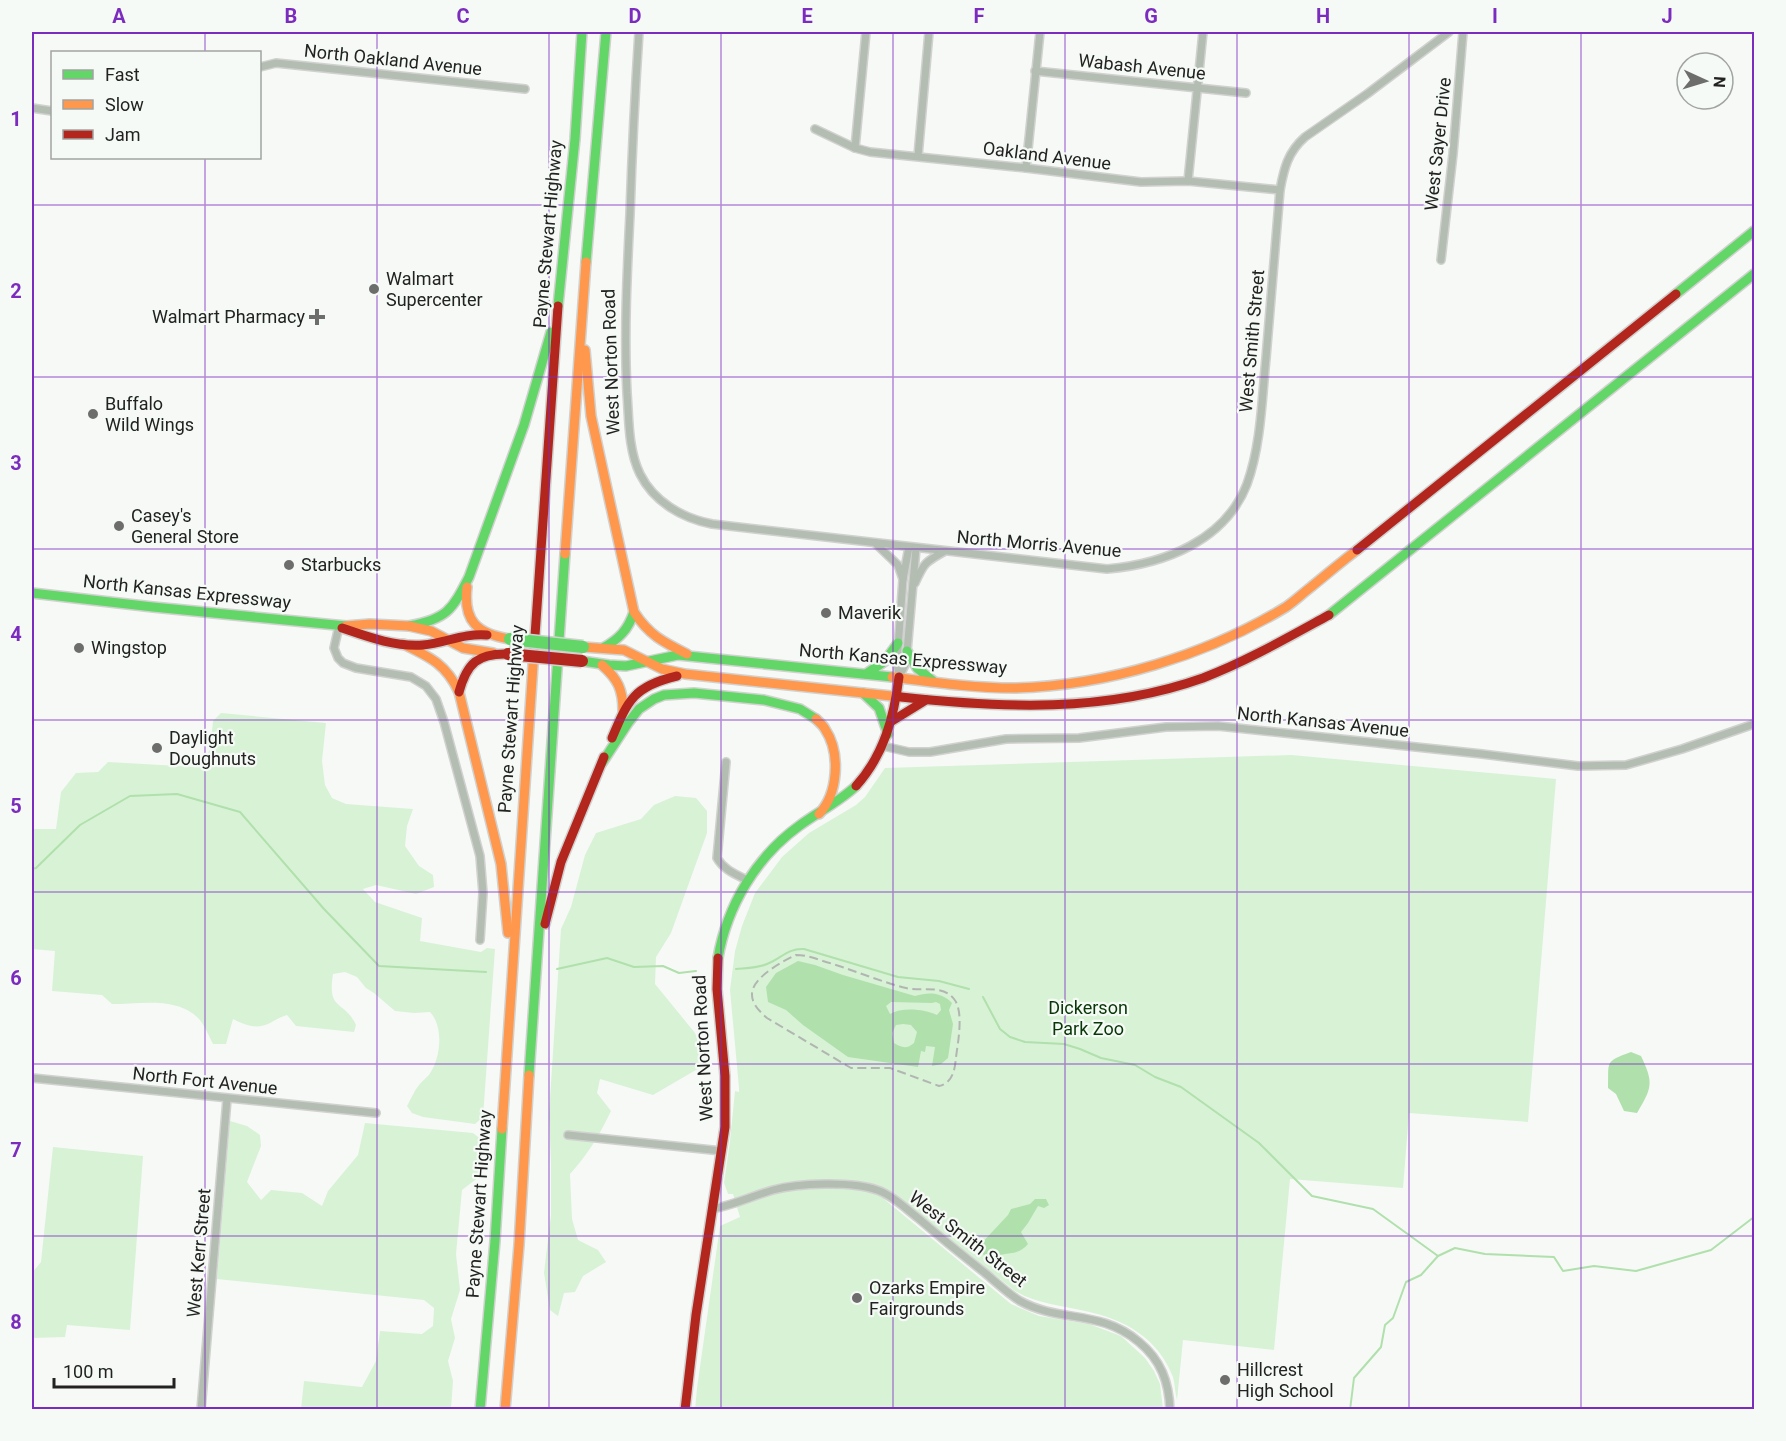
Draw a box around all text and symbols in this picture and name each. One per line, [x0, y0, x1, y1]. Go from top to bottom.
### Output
text: A [112, 4, 126, 28]
text: B [285, 4, 297, 28]
text: C [456, 4, 470, 28]
text: D [629, 4, 642, 28]
text: E [801, 4, 813, 28]
text: F [974, 4, 985, 28]
text: G [1144, 4, 1158, 28]
text: H [1316, 4, 1330, 28]
text: I [1492, 4, 1498, 28]
text: J [1661, 4, 1673, 28]
street label: North Oakland Avenue [303, 40, 483, 79]
street label: Wabash Avenue [1077, 49, 1207, 84]
legend [51, 51, 261, 159]
north arrow [1675, 51, 1735, 111]
text: Fast [105, 64, 140, 85]
street label: West Sayer Drive [1420, 76, 1455, 212]
text: N [1710, 76, 1729, 88]
text: Slow [105, 94, 144, 115]
text: 1 [10, 107, 22, 131]
text: Jam [105, 124, 141, 145]
street label: Oakland Avenue [982, 137, 1112, 174]
street label: Payne Stewart Highway [529, 139, 566, 329]
place label: Walmart Supercenter [386, 268, 483, 310]
street label: West Smith Street [1235, 268, 1268, 413]
text: 2 [10, 279, 22, 303]
marker: Walmart Supercenter [367, 282, 381, 296]
street label: West Norton Road [597, 289, 624, 435]
place label: Walmart Pharmacy [152, 306, 305, 327]
marker: Walmart Pharmacy [310, 310, 324, 324]
place label: Buffalo Wild Wings [105, 393, 194, 435]
marker: Buffalo Wild Wings [86, 407, 100, 421]
text: 3 [10, 451, 22, 475]
place label: Casey's General Store [131, 505, 239, 547]
marker: Casey's General Store [112, 519, 126, 533]
street label: North Morris Avenue [956, 526, 1122, 561]
place label: Starbucks [301, 554, 381, 575]
marker: Starbucks [282, 558, 296, 572]
street label: North Kansas Expressway [82, 570, 292, 613]
place label: Maverik [838, 602, 902, 623]
marker: Maverik [819, 606, 833, 620]
text: 4 [10, 622, 22, 646]
street label: Payne Stewart Highway [493, 624, 528, 814]
place label: Wingstop [91, 637, 167, 658]
street label: North Kansas Expressway [798, 639, 1008, 678]
marker: Wingstop [72, 641, 86, 655]
street label: North Kansas Avenue [1236, 702, 1410, 741]
place label: Daylight Doughnuts [169, 727, 256, 769]
marker: Daylight Doughnuts [150, 741, 164, 755]
text: 5 [10, 794, 22, 818]
text: 6 [10, 966, 22, 990]
street label: West Norton Road [688, 974, 717, 1122]
park label: Dickerson Park Zoo [1048, 997, 1128, 1039]
street label: North Fort Avenue [132, 1062, 279, 1099]
street label: Payne Stewart Highway [461, 1109, 496, 1299]
text: 7 [10, 1138, 22, 1162]
street label: West Smith Street [905, 1186, 1031, 1291]
street label: West Kerr Street [182, 1187, 215, 1318]
place label: Ozarks Empire Fairgrounds [869, 1277, 985, 1319]
marker: Ozarks Empire Fairgrounds [850, 1291, 864, 1305]
text: 8 [10, 1310, 22, 1334]
scale bar [54, 1351, 174, 1389]
place label: Hillcrest High School [1237, 1359, 1334, 1401]
text: 100 m [63, 1361, 114, 1382]
marker: Hillcrest High School [1218, 1373, 1232, 1387]

